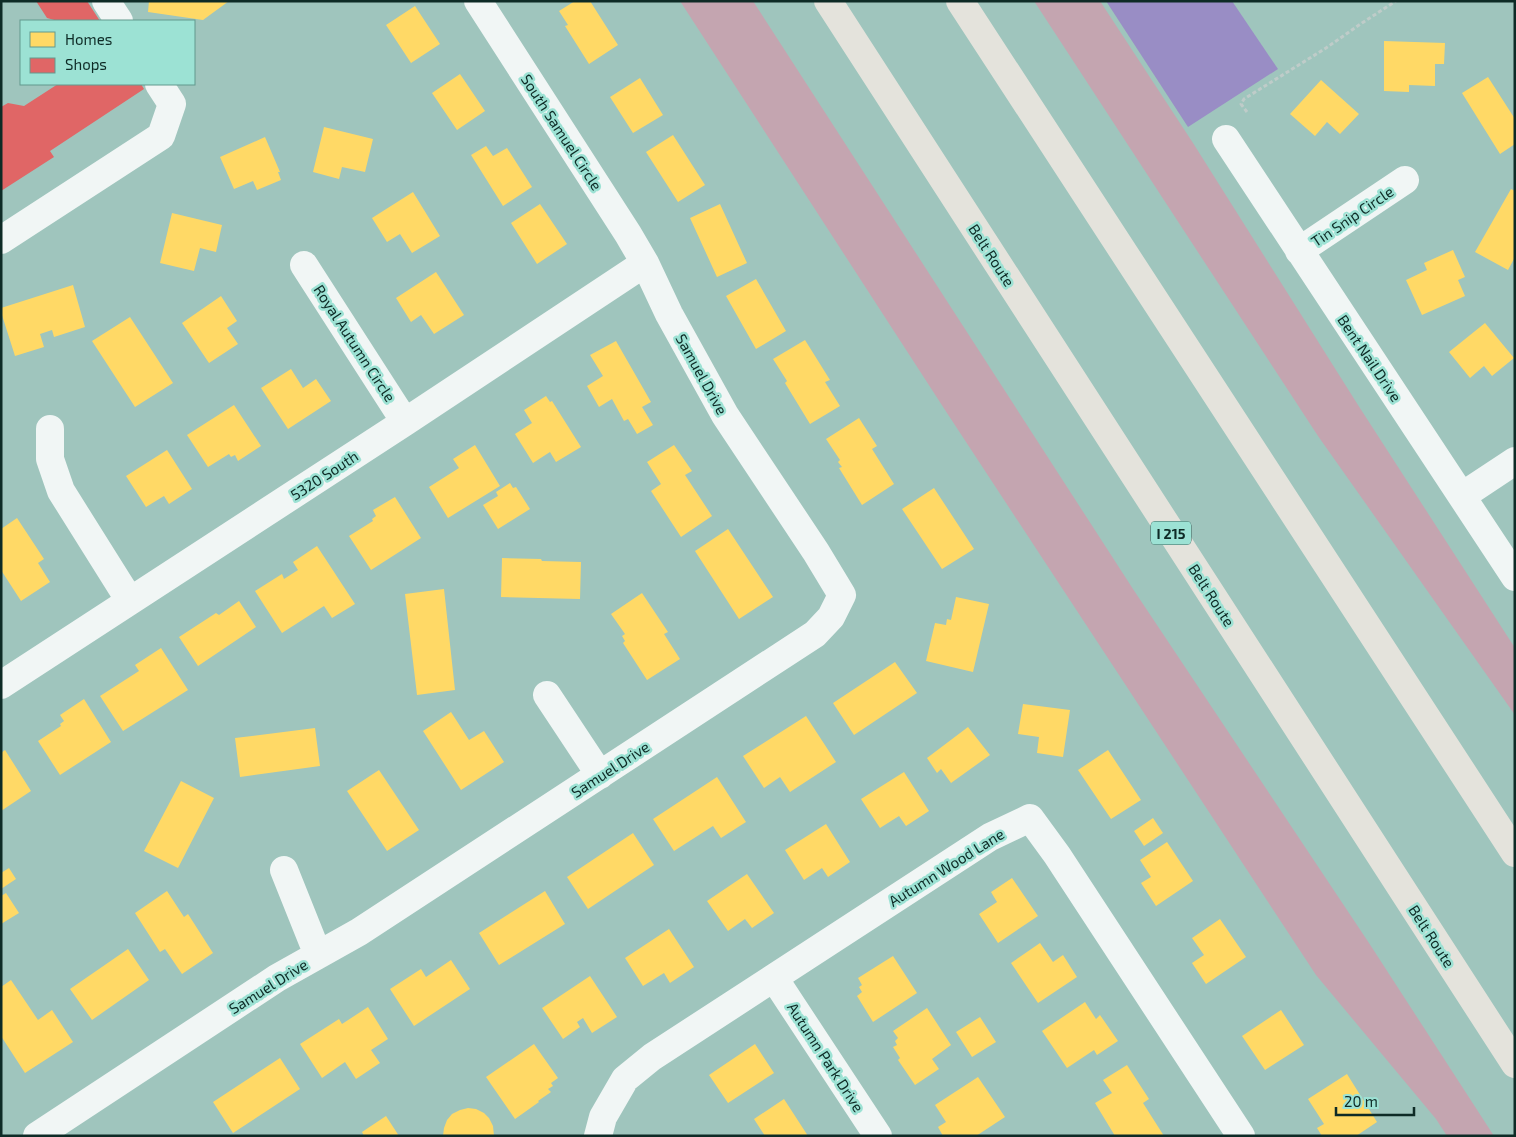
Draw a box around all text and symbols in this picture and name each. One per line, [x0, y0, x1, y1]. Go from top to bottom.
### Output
legend [20, 20, 195, 85]
text: Homes [65, 30, 112, 48]
text: Shops [65, 55, 107, 73]
street label: South Samuel Circle [518, 70, 606, 194]
street label: Tin Snip Circle [1307, 182, 1397, 250]
street label: Belt Route [965, 220, 1019, 290]
street label: Royal Autumn Circle [310, 281, 400, 405]
street label: Bent Nail Drive [1334, 311, 1406, 405]
street label: Samuel Drive [672, 331, 732, 417]
street label: 5320 South [287, 446, 361, 504]
road number: I 215 [1151, 522, 1191, 544]
street label: Belt Route [1185, 560, 1239, 630]
street label: Samuel Drive [568, 737, 652, 801]
street label: Autumn Wood Lane [885, 824, 1007, 910]
street label: Belt Route [1405, 901, 1459, 971]
street label: Samuel Drive [225, 955, 311, 1017]
street label: Autumn Park Drive [784, 999, 868, 1115]
scale bar [1336, 1084, 1414, 1116]
text: 20 m [1344, 1092, 1378, 1110]

